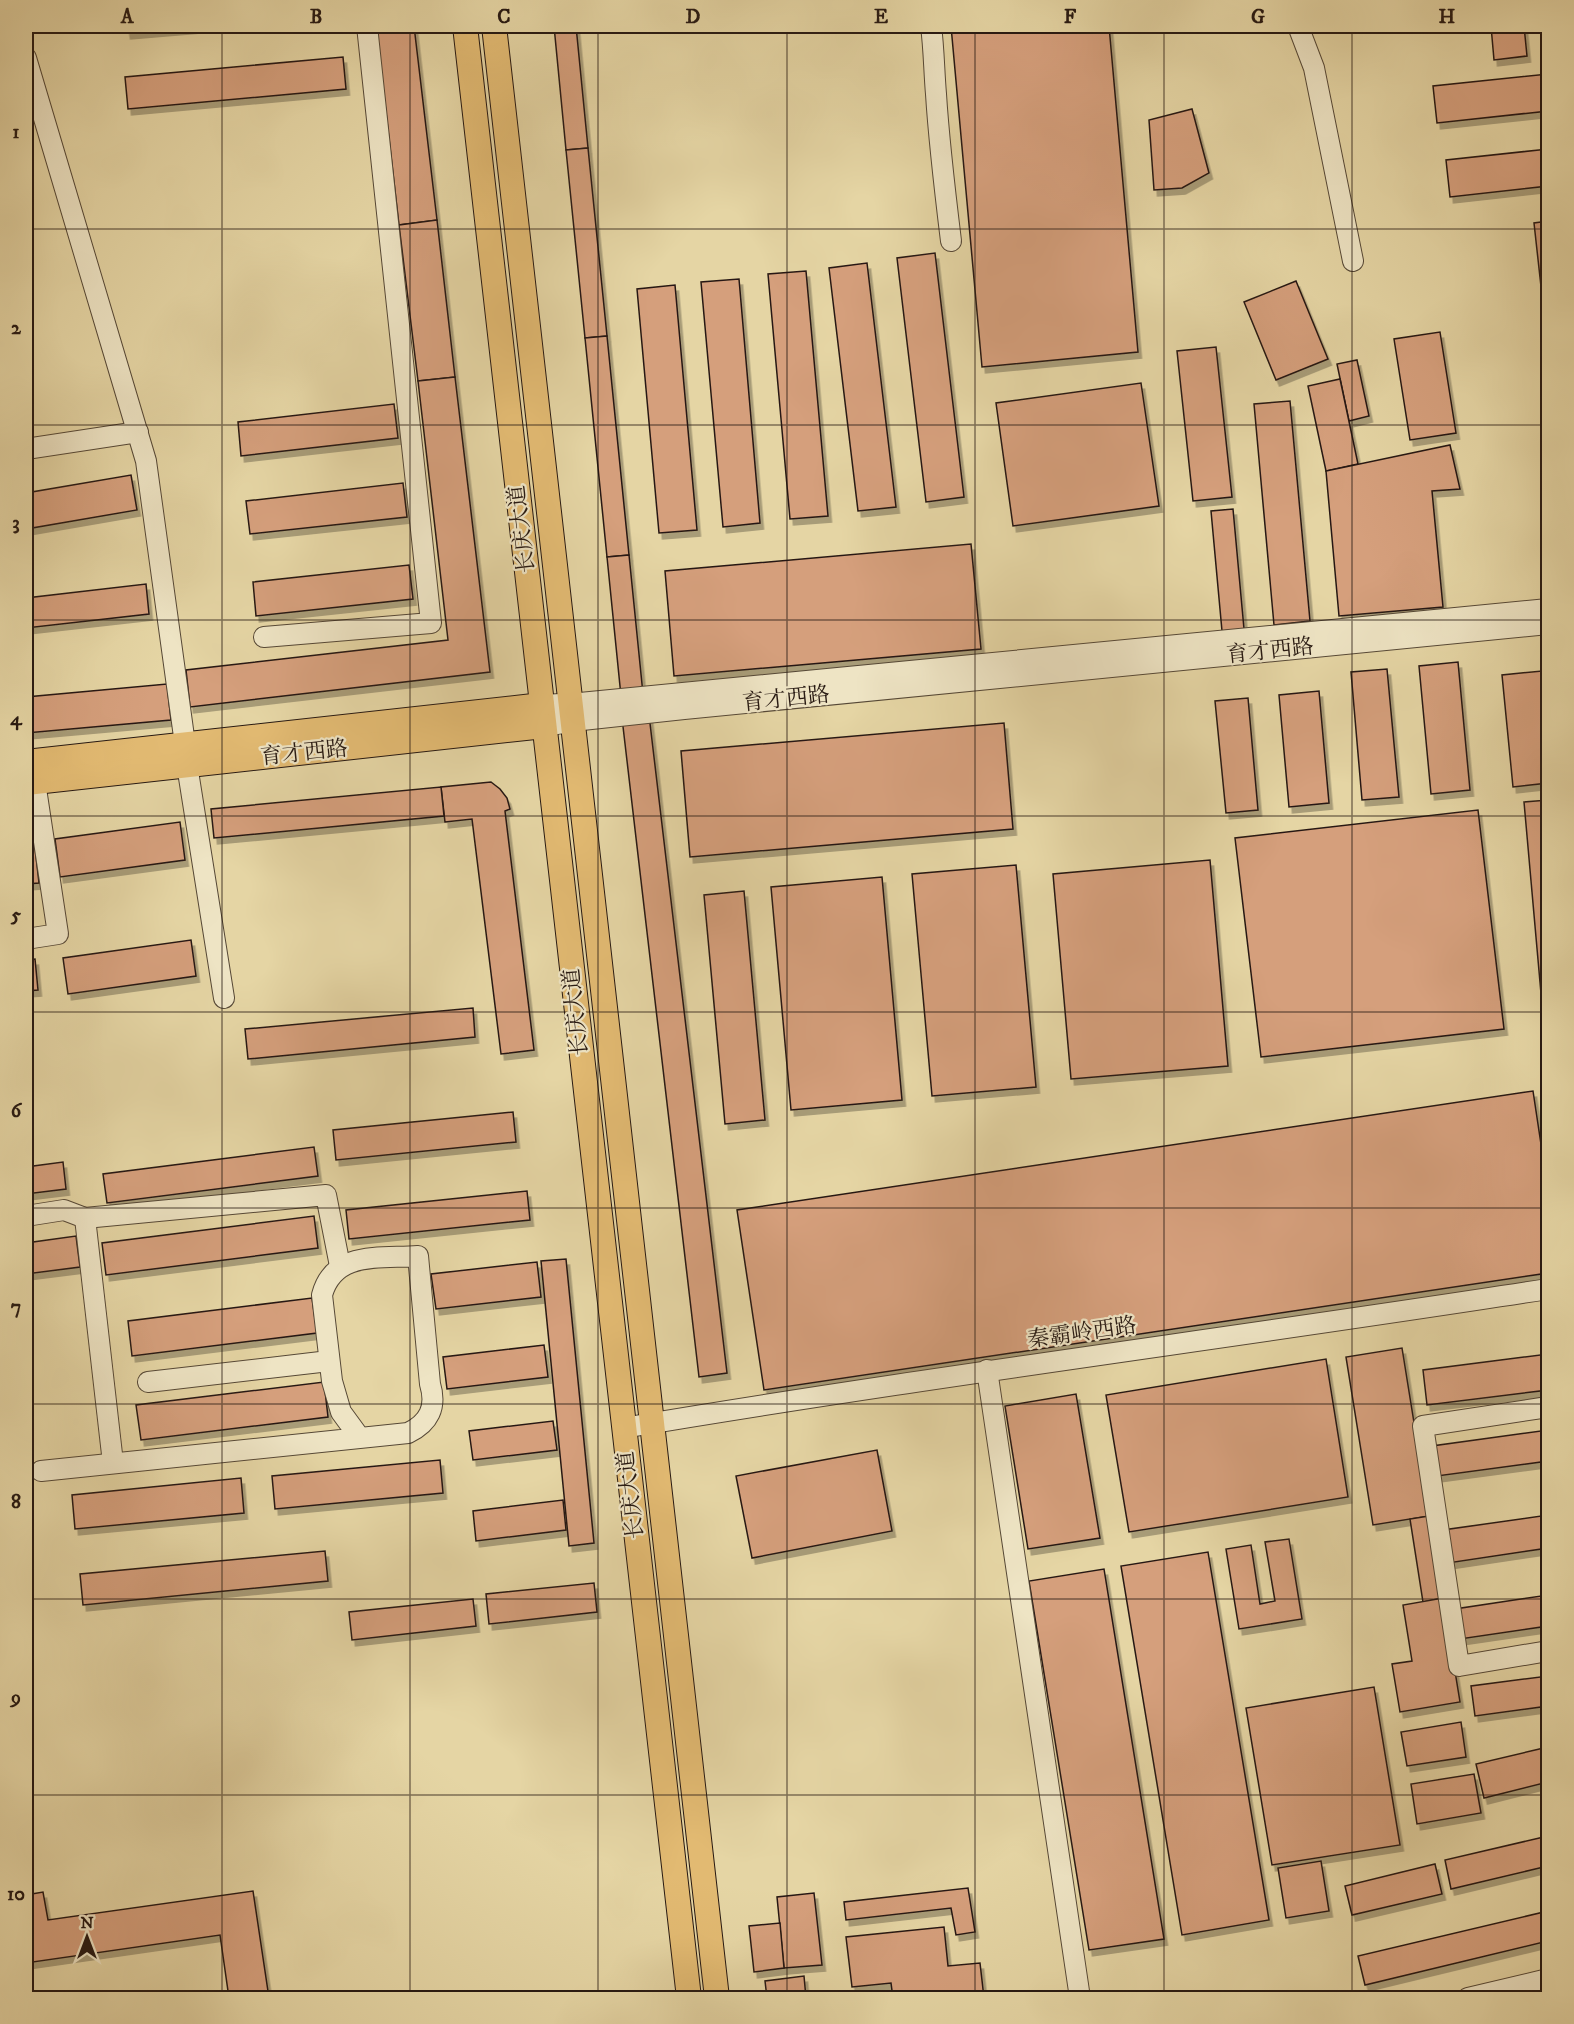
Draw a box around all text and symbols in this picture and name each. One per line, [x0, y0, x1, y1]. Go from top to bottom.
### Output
text: A [120, 5, 135, 30]
text: B [310, 5, 322, 30]
text: C [497, 5, 511, 30]
text: D [686, 5, 701, 30]
text: E [874, 5, 888, 30]
text: F [1064, 5, 1077, 30]
text: G [1251, 5, 1265, 30]
text: H [1439, 5, 1456, 30]
text: 1 [12, 120, 20, 145]
text: 2 [11, 316, 22, 341]
street label: 长庆大道 [503, 484, 541, 574]
text: 3 [12, 511, 20, 536]
street label: 育才西路 [1225, 633, 1315, 669]
street label: 育才西路 [741, 681, 831, 717]
text: 4 [10, 707, 23, 732]
street label: 育才西路 [259, 735, 349, 771]
text: 5 [10, 903, 21, 928]
street label: 长庆大道 [558, 967, 594, 1057]
text: 6 [11, 1099, 23, 1124]
text: 7 [11, 1295, 21, 1320]
street label: 秦霸岭西路 [1026, 1312, 1138, 1354]
street label: 长庆大道 [612, 1450, 650, 1540]
text: 8 [11, 1490, 21, 1515]
text: 9 [9, 1686, 21, 1711]
text: 10 [7, 1882, 25, 1907]
north arrow [57, 1907, 117, 1967]
text: N [80, 1913, 94, 1933]

